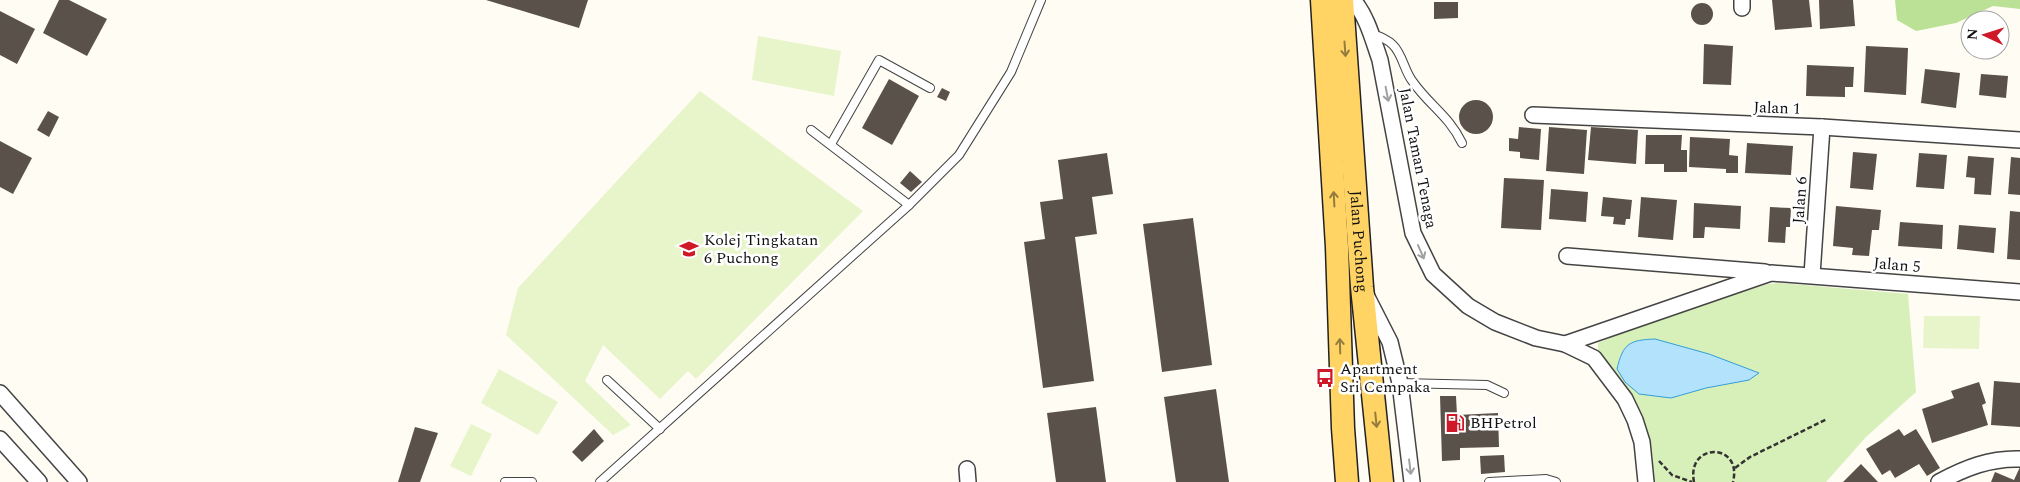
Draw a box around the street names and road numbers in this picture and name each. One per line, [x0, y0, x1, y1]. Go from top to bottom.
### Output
street label: Jalan Taman Tenaga [1393, 85, 1443, 231]
street label: Jalan 1 [1753, 95, 1801, 121]
street label: Jalan 6 [1786, 176, 1814, 224]
street label: Jalan Puchong [1343, 190, 1374, 294]
street label: Jalan 5 [1872, 251, 1922, 279]

